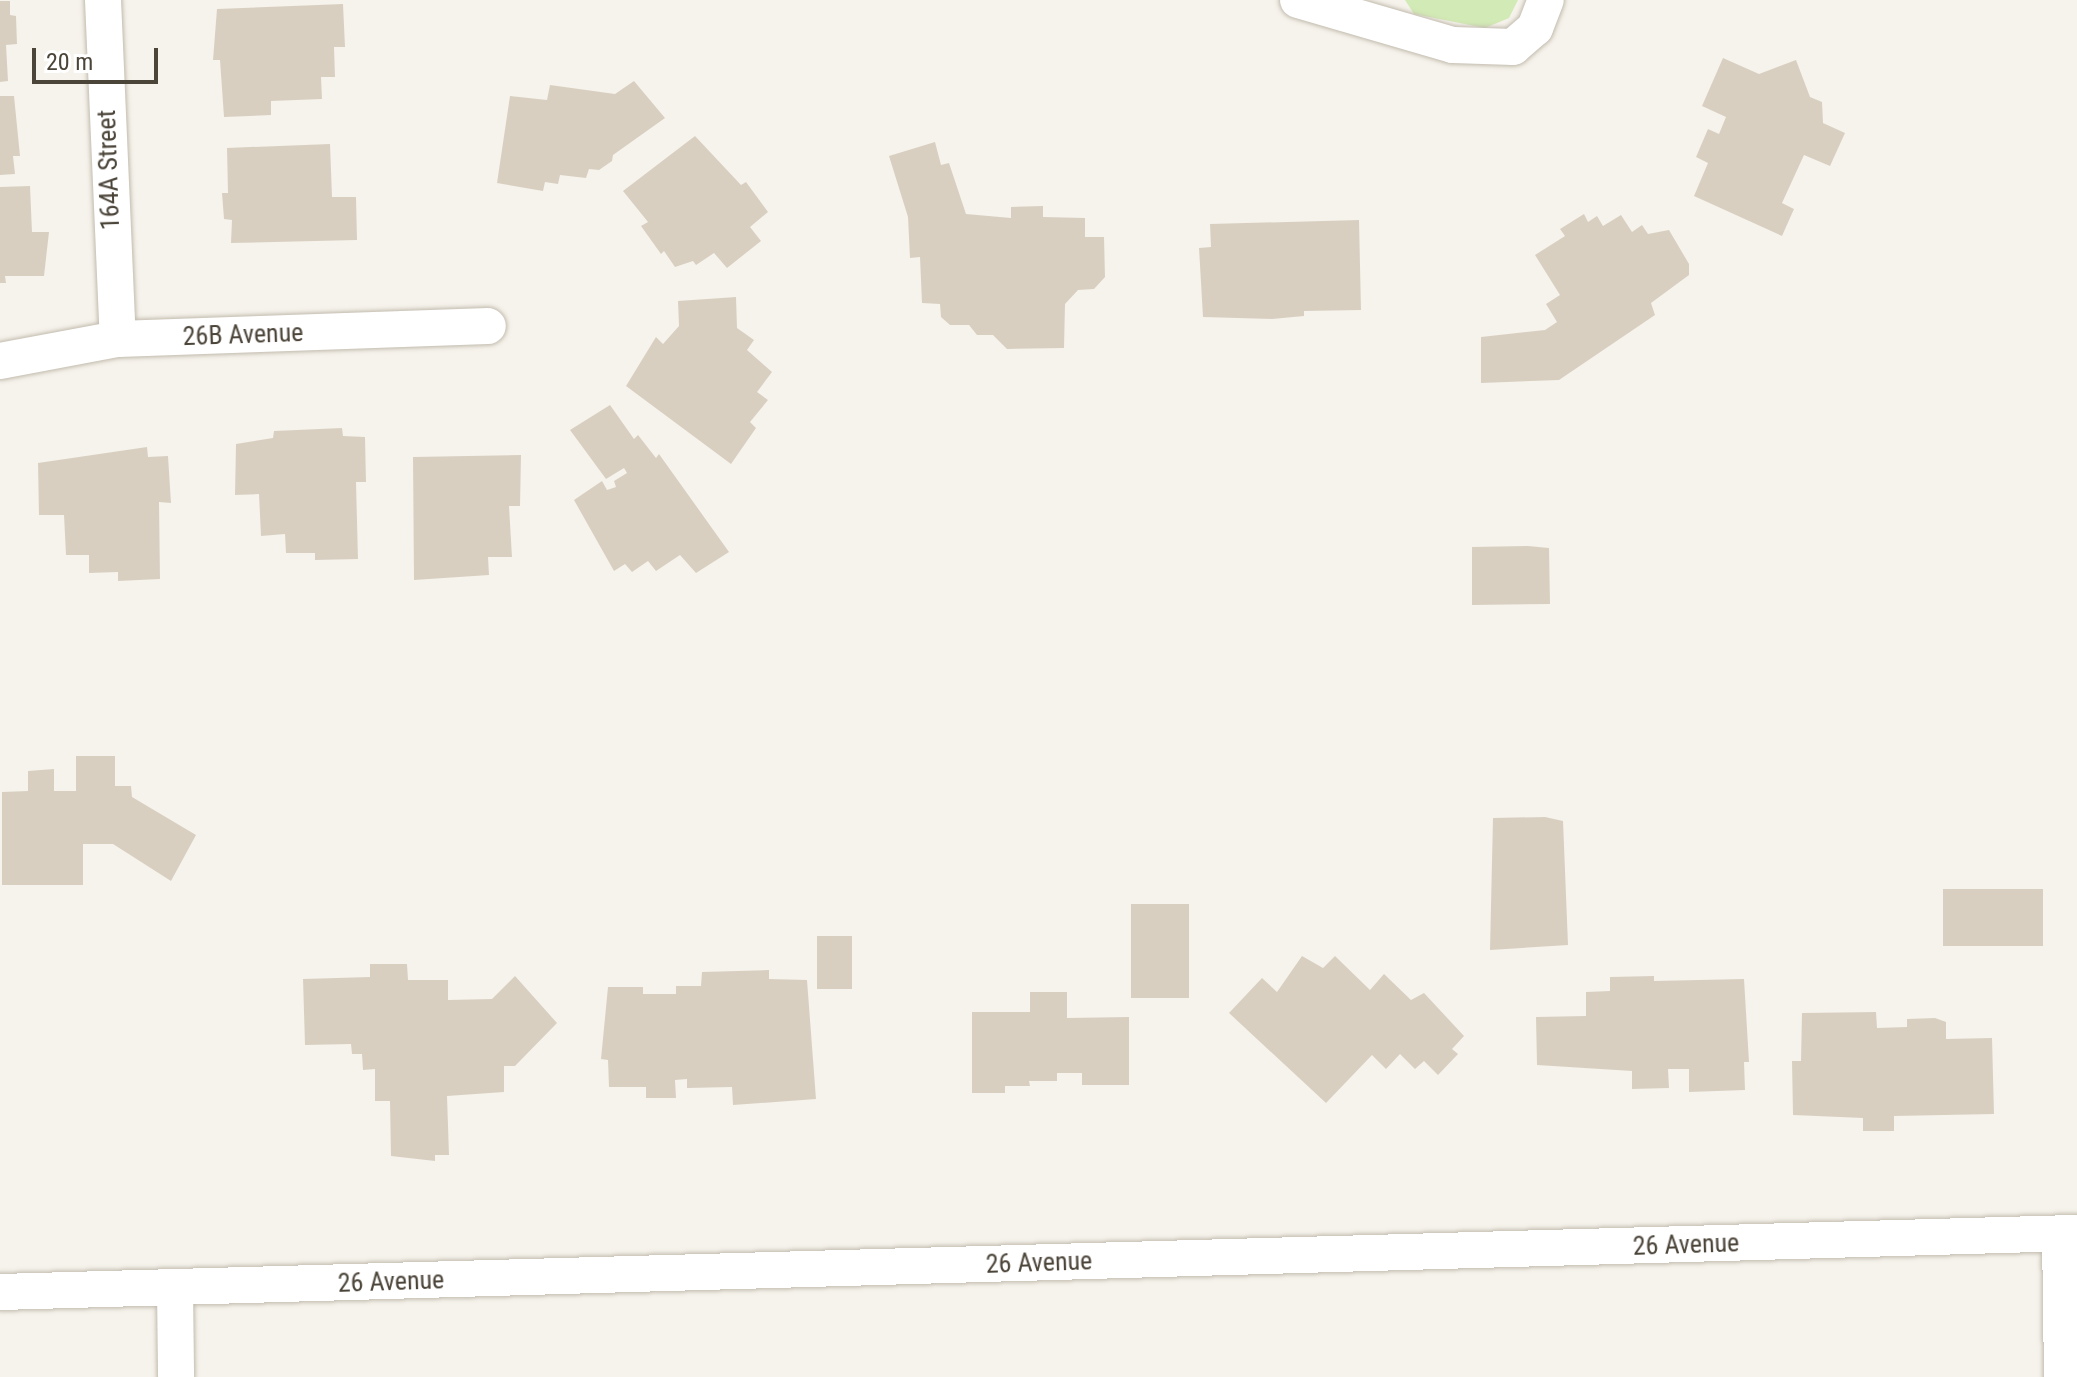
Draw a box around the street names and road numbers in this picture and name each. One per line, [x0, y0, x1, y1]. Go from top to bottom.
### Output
street label: 164A Street [91, 109, 127, 231]
street label: 26B Avenue [182, 317, 304, 353]
street label: 26 Avenue [1632, 1228, 1740, 1262]
street label: 26 Avenue [985, 1246, 1093, 1280]
street label: 26 Avenue [337, 1265, 445, 1299]

